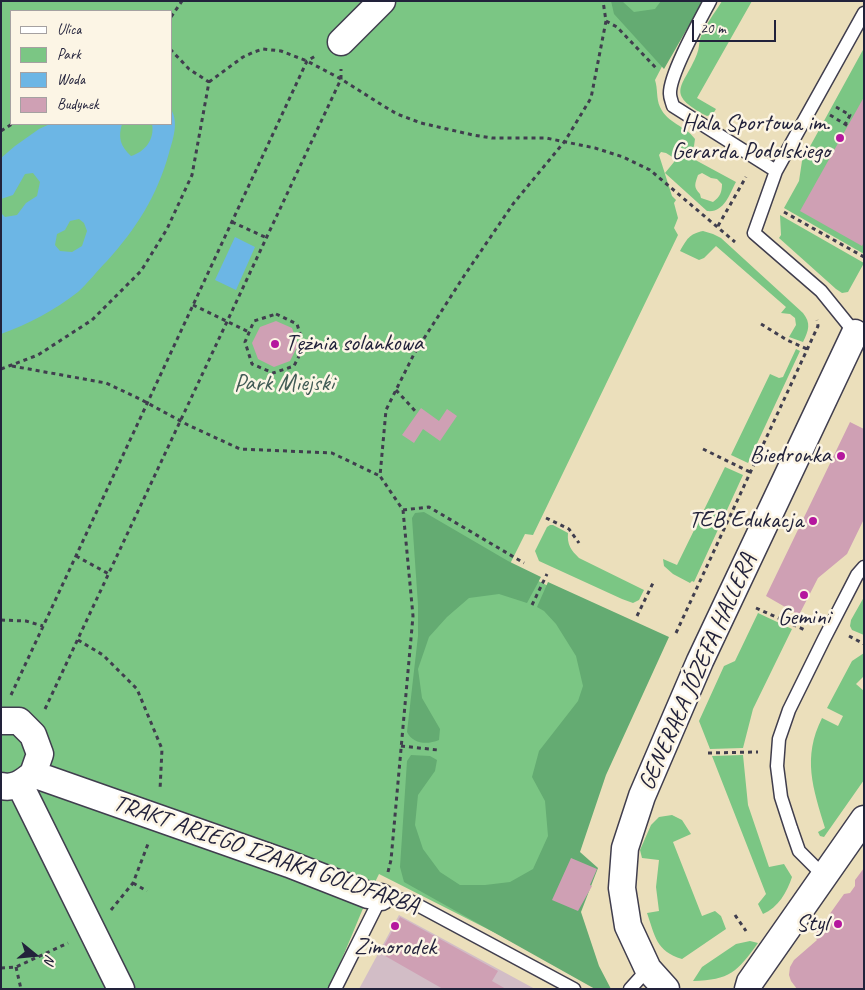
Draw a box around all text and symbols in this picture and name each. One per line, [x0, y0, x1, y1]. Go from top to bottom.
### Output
legend [10, 10, 172, 125]
scale bar [695, 10, 779, 42]
text: 20 m [700, 19, 726, 38]
text: Ulica [57, 20, 81, 39]
text: Park [57, 45, 81, 64]
text: Woda [57, 70, 85, 89]
text: Budynek [57, 95, 98, 114]
place label: Hala Sportowa im. Gerarda Podolskiego [671, 110, 830, 166]
marker: Hala Sportowa im. Gerarda Podolskiego [834, 132, 846, 144]
place label: Tężnia solankowa [285, 330, 423, 358]
marker: Tężnia solankowa [269, 338, 281, 350]
park label: Park Miejski [234, 370, 334, 398]
place label: Biedronka [749, 442, 831, 470]
marker: Biedronka [835, 450, 847, 462]
place label: TEB Edukacja [689, 507, 803, 535]
marker: TEB Edukacja [807, 515, 819, 527]
street label: GENERAŁA JÓZEFA HALLERA [633, 549, 763, 795]
marker: Gemini [798, 589, 810, 601]
place label: Gemini [778, 604, 830, 632]
street label: TRAKT ARIEGO IZAAKA GOLDFARBA [109, 789, 423, 921]
place label: Styl [796, 910, 828, 938]
marker: Styl [832, 918, 844, 930]
marker: Zimorodek [389, 920, 401, 932]
north arrow [10, 930, 60, 980]
place label: Zimorodek [354, 934, 436, 962]
text: N [40, 953, 59, 966]

